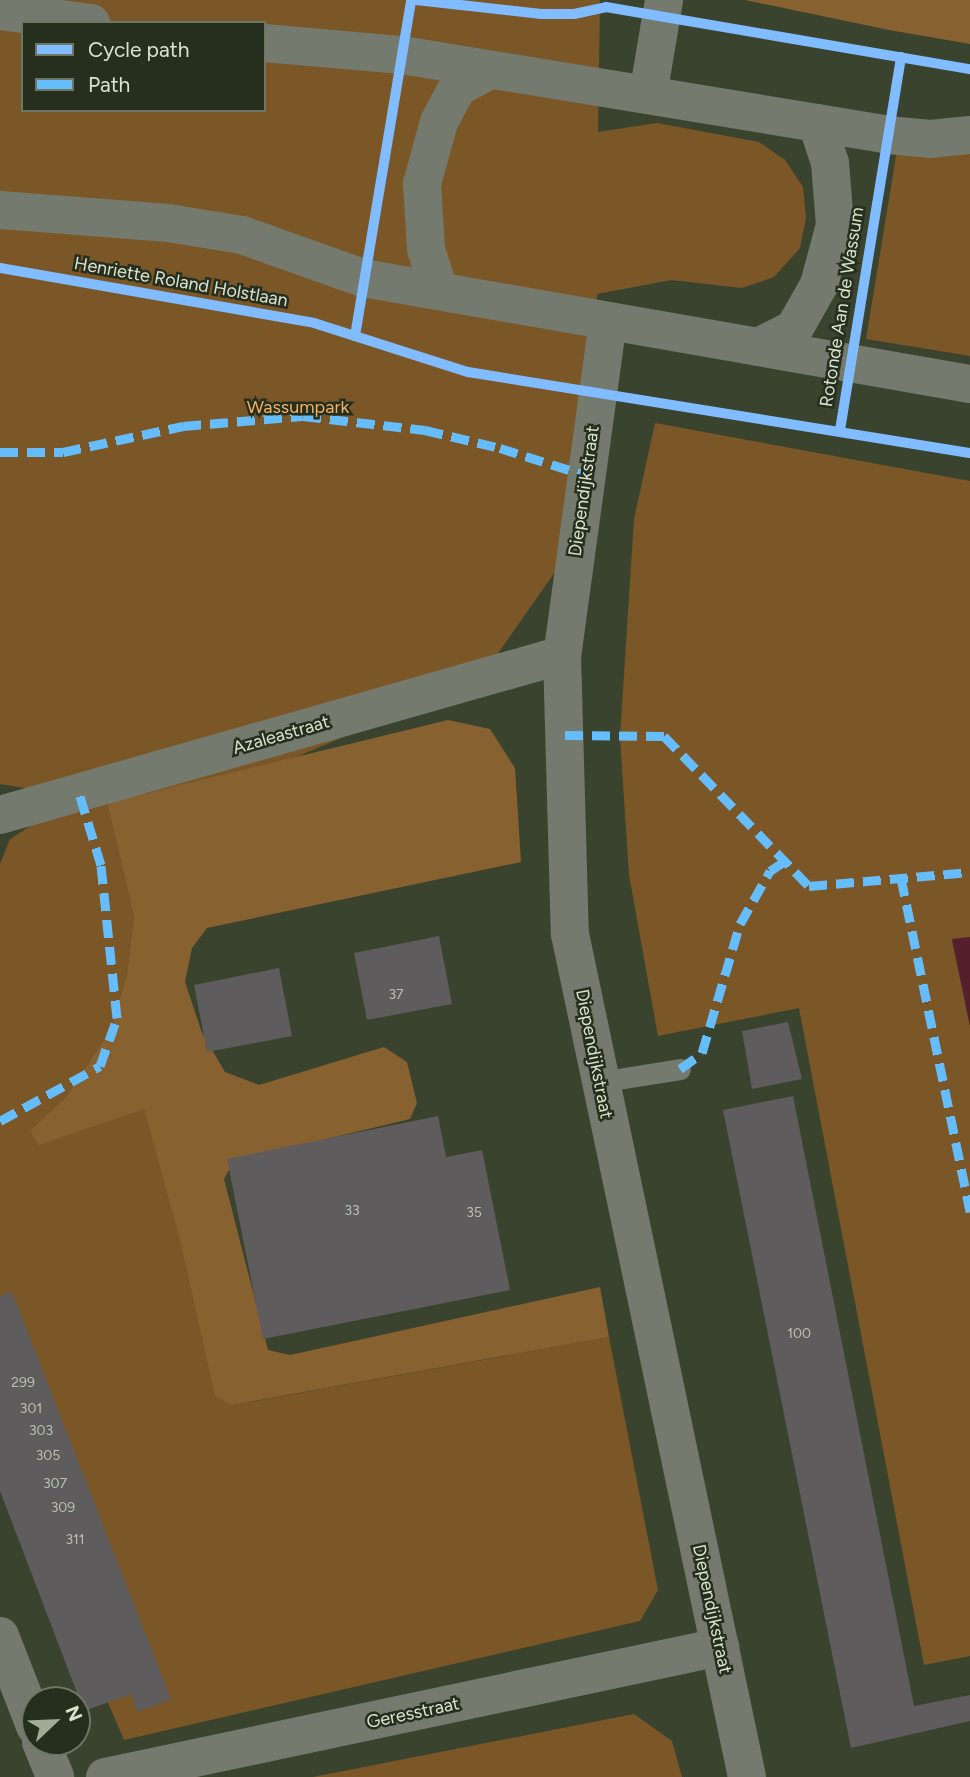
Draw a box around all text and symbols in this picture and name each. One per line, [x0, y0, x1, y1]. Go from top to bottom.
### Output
legend [21, 21, 266, 112]
text: Cycle path [88, 37, 189, 62]
text: Path [88, 72, 130, 97]
street label: Rotonde Aan de Wassum [816, 205, 868, 409]
street label: Henriette Roland Holstlaan [72, 253, 290, 311]
park label: Wassumpark [247, 396, 349, 418]
street label: Diependijkstraat [564, 424, 604, 558]
street label: Azaleastraat [230, 711, 332, 759]
house number: 37 [388, 987, 404, 1003]
street label: Diependijkstraat [571, 987, 617, 1121]
house number: 33 [344, 1203, 360, 1219]
house number: 35 [466, 1205, 482, 1221]
house number: 100 [787, 1326, 811, 1342]
house number: 299 [11, 1375, 35, 1391]
house number: 301 [20, 1401, 42, 1417]
house number: 303 [29, 1423, 53, 1439]
house number: 305 [36, 1448, 60, 1464]
house number: 307 [43, 1476, 67, 1492]
house number: 309 [51, 1500, 75, 1516]
house number: 311 [65, 1532, 85, 1548]
street label: Diependijkstraat [688, 1542, 736, 1676]
north arrow [21, 1686, 91, 1756]
street label: Geresstraat [365, 1693, 461, 1733]
text: N [60, 1702, 87, 1725]

